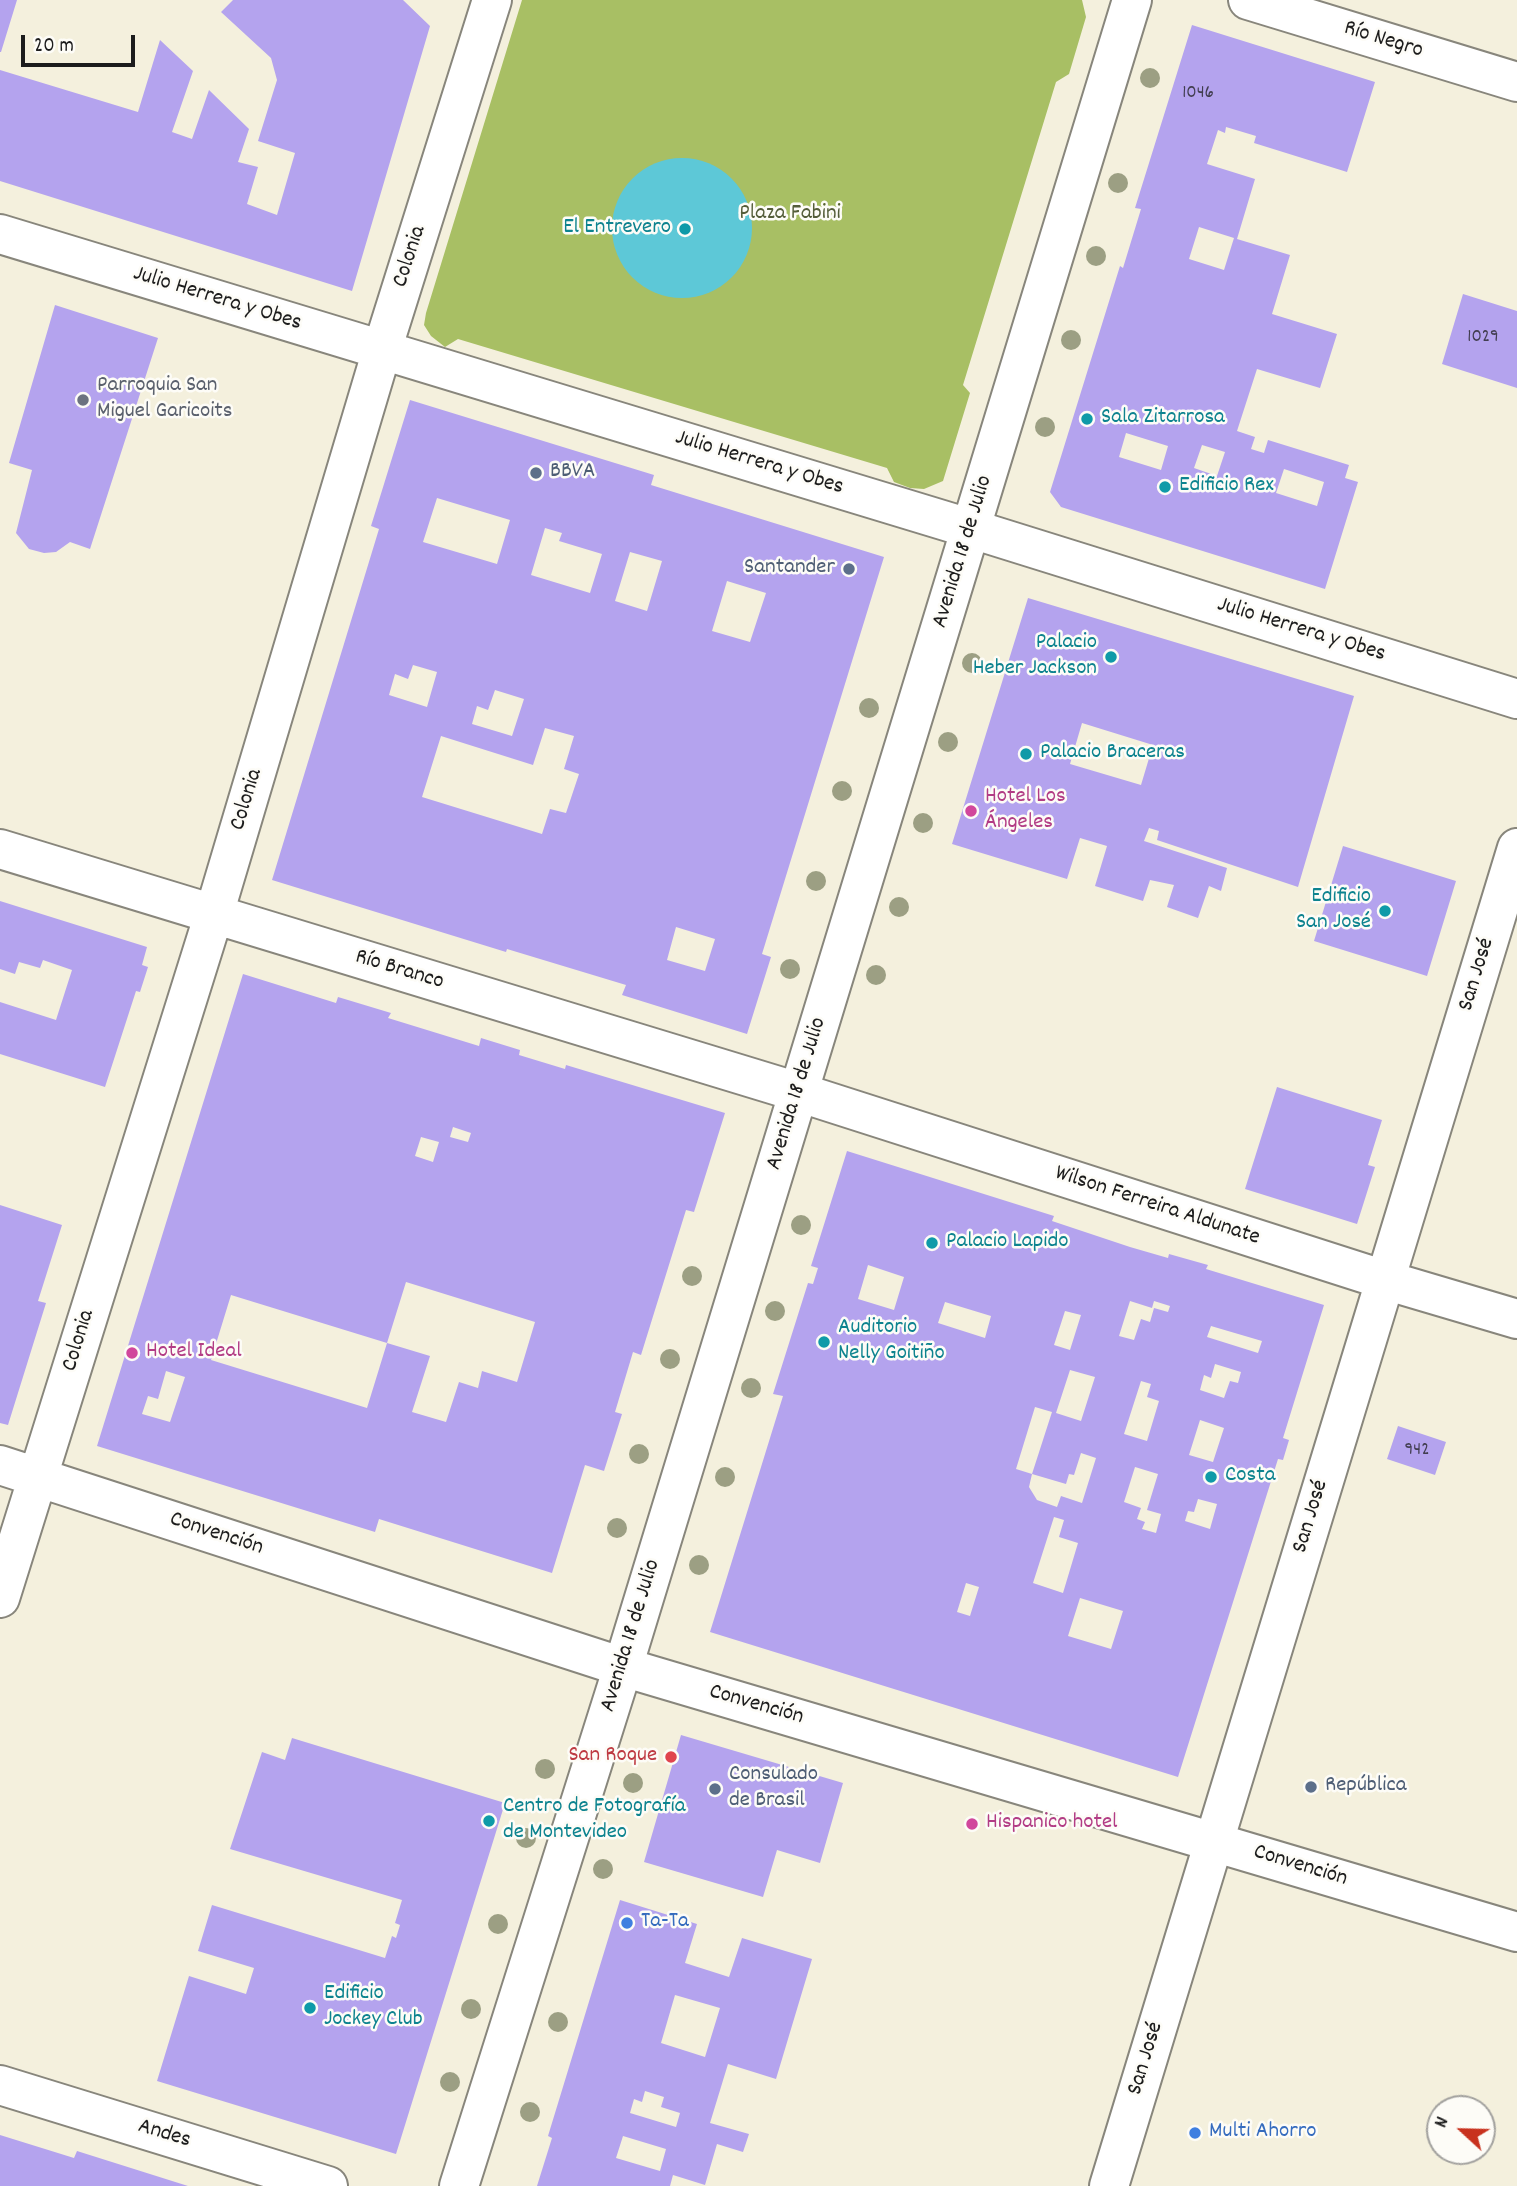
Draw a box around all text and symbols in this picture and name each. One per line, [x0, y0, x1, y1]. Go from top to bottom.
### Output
street label: Río Negro [1340, 16, 1426, 66]
scale bar [24, 21, 138, 65]
text: 20 m [34, 32, 74, 62]
house number: 1046 [1182, 83, 1214, 105]
park label: Plaza Fabini [739, 201, 841, 229]
place label: El Entrevero [563, 215, 671, 243]
marker: El Entrevero [677, 221, 693, 237]
street label: Colonia [388, 223, 434, 291]
street label: Julio Herrera y Obes [129, 261, 305, 339]
house number: 1029 [1467, 327, 1499, 349]
place label: Parroquia San Miguel Garicoits [97, 373, 233, 427]
marker: Parroquia San Miguel Garicoits [75, 392, 91, 408]
place label: Sala Zitarrosa [1101, 405, 1225, 433]
marker: Sala Zitarrosa [1079, 411, 1095, 427]
street label: Julio Herrera y Obes [671, 425, 847, 503]
place label: BBVA [550, 459, 595, 487]
marker: BBVA [528, 465, 544, 481]
street label: Avenida 18 de Julio [928, 472, 1000, 632]
place label: Edificio Rex [1179, 473, 1274, 501]
marker: Edificio Rex [1157, 479, 1173, 495]
place label: Santander [744, 555, 835, 583]
marker: Santander [841, 561, 857, 577]
street label: Julio Herrera y Obes [1213, 592, 1389, 670]
place label: Palacio Heber Jackson [973, 630, 1097, 684]
marker: Palacio Heber Jackson [1103, 649, 1119, 665]
place label: Palacio Braceras [1040, 740, 1185, 768]
marker: Palacio Braceras [1018, 746, 1034, 762]
street label: Colonia [226, 766, 270, 834]
place label: Hotel Los Ángeles [985, 784, 1066, 838]
marker: Hotel Los Ángeles [963, 803, 979, 819]
place label: Edificio San José [1296, 884, 1371, 938]
marker: Edificio San José [1377, 903, 1393, 919]
street label: San José [1454, 935, 1502, 1015]
street label: Río Branco [351, 944, 447, 998]
street label: Avenida 18 de Julio [762, 1014, 834, 1174]
street label: Wilson Ferreira Aldunate [1051, 1161, 1263, 1253]
place label: Palacio Lapido [946, 1229, 1068, 1257]
marker: Palacio Lapido [924, 1235, 940, 1251]
street label: Colonia [58, 1307, 102, 1375]
place label: Auditorio Nelly Goitiño [838, 1315, 945, 1369]
marker: Auditorio Nelly Goitiño [816, 1334, 832, 1350]
place label: Hotel Ideal [146, 1339, 242, 1367]
marker: Hotel Ideal [124, 1345, 140, 1361]
house number: 942 [1405, 1440, 1429, 1462]
place label: Costa [1225, 1463, 1276, 1491]
marker: Costa [1203, 1469, 1219, 1485]
street label: San José [1288, 1477, 1336, 1557]
street label: Convención [166, 1507, 266, 1563]
street label: Avenida 18 de Julio [596, 1556, 668, 1716]
street label: Convención [706, 1679, 806, 1733]
place label: San Roque [568, 1743, 657, 1771]
marker: San Roque [663, 1749, 679, 1765]
place label: Consulado de Brasil [729, 1762, 818, 1816]
place label: República [1325, 1773, 1407, 1801]
marker: República [1303, 1779, 1319, 1795]
marker: Consulado de Brasil [707, 1781, 723, 1797]
place label: Centro de Fotografía de Montevideo [503, 1794, 686, 1848]
place label: Hispanico hotel [986, 1810, 1117, 1838]
marker: Centro de Fotografía de Montevideo [481, 1813, 497, 1829]
marker: Hispanico hotel [964, 1816, 980, 1832]
street label: Convención [1250, 1840, 1350, 1894]
place label: Ta-Ta [641, 1909, 689, 1937]
marker: Ta-Ta [619, 1915, 635, 1931]
place label: Edificio Jockey Club [324, 1981, 423, 2035]
marker: Edificio Jockey Club [302, 2000, 318, 2016]
street label: San José [1123, 2019, 1171, 2099]
north arrow [1426, 2095, 1496, 2165]
text: N [1429, 2113, 1457, 2132]
street label: Andes [134, 2114, 194, 2156]
place label: Multi Ahorro [1209, 2119, 1316, 2147]
marker: Multi Ahorro [1187, 2125, 1203, 2141]

